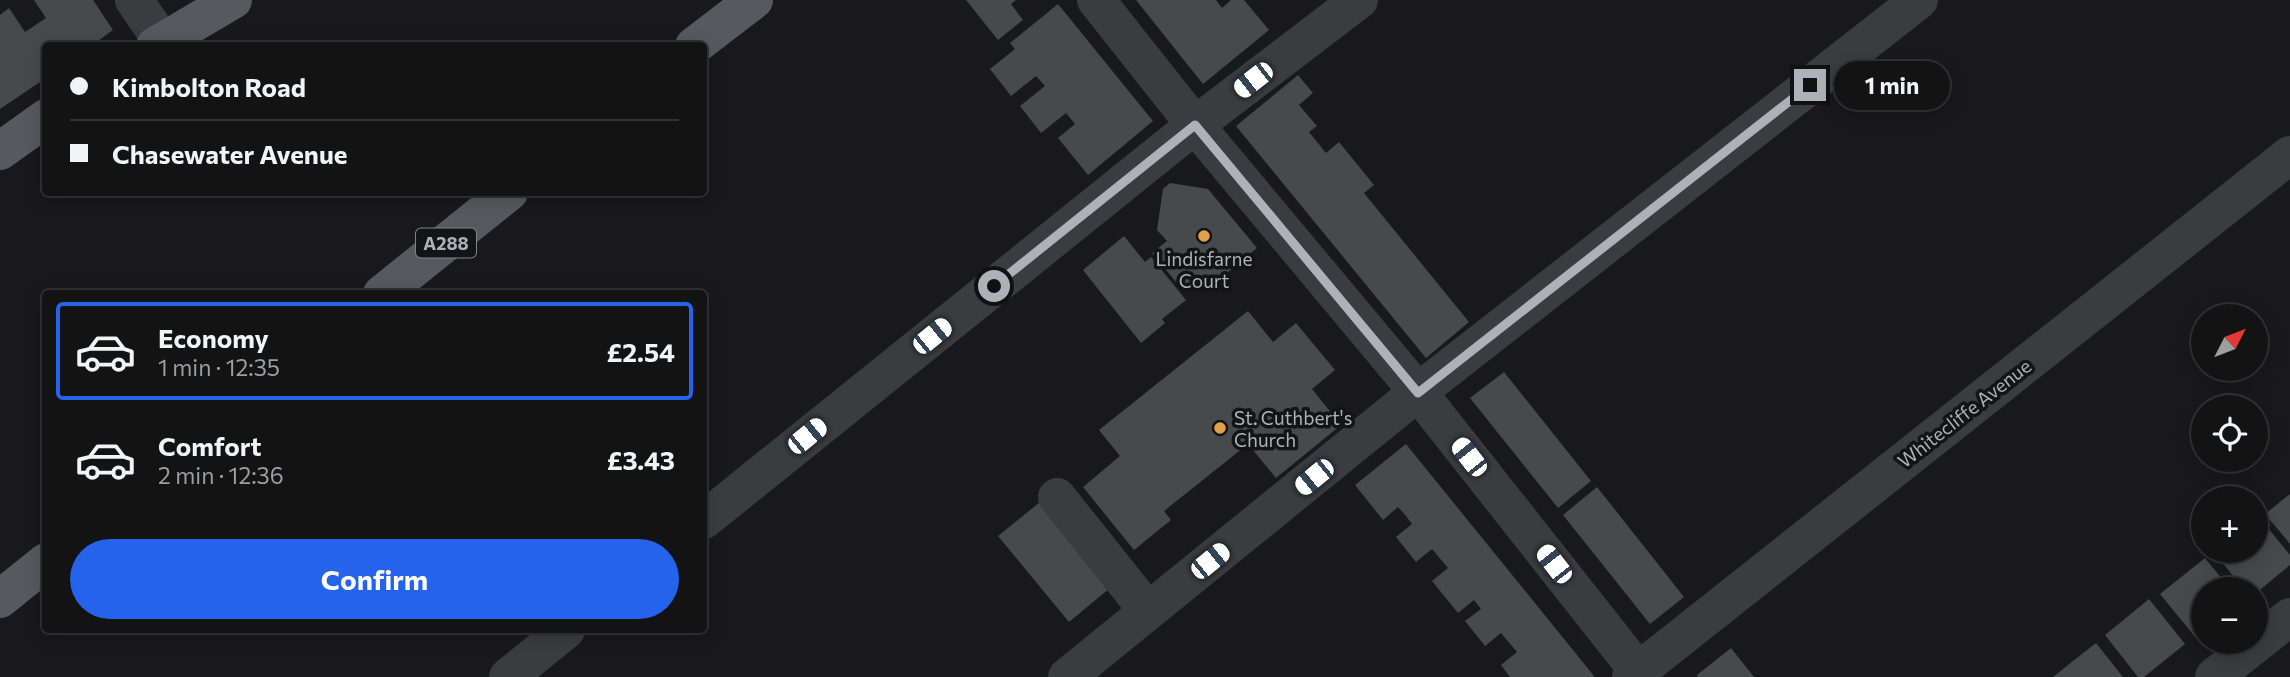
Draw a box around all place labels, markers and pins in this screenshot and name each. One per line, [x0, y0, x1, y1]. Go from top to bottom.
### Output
marker: Lindisfarne Court [1196, 228, 1212, 244]
place label: Lindisfarne Court [1156, 247, 1252, 292]
place label: St. Cuthbert's Church [1234, 406, 1352, 451]
marker: St. Cuthbert's Church [1212, 420, 1228, 436]

